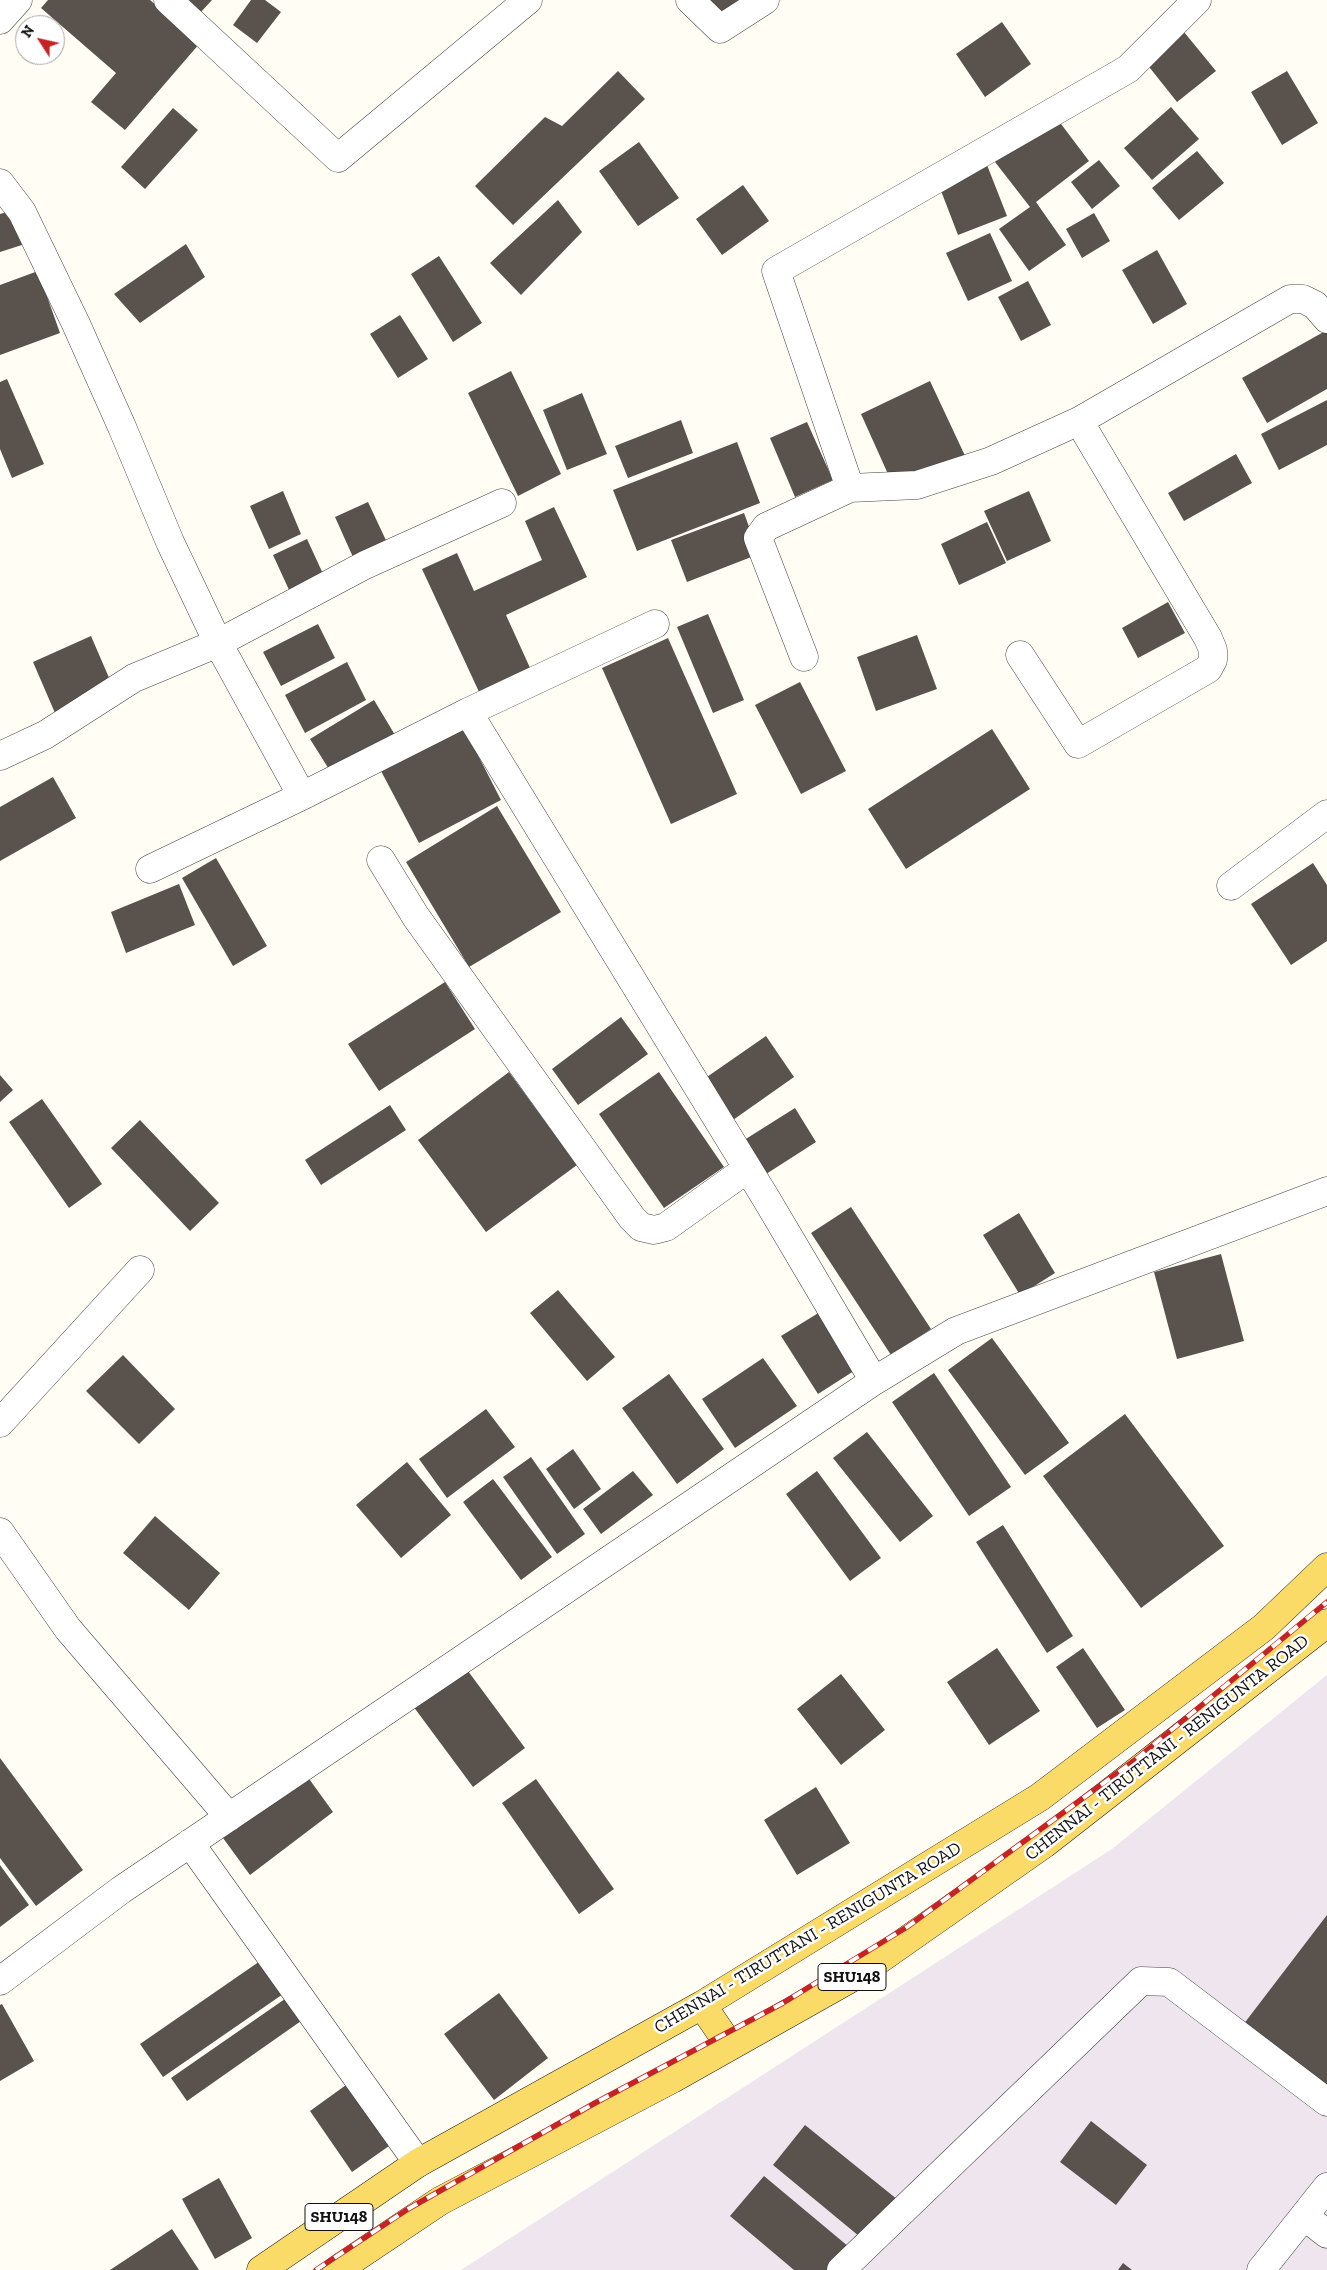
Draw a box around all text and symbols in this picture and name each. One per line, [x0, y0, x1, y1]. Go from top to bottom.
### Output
north arrow [15, 15, 65, 65]
text: N [18, 22, 38, 41]
street label: CHENNAI - TIRUTTANI - RENIGUNTA ROAD [1021, 1630, 1313, 1866]
street label: CHENNAI - TIRUTTANI - RENIGUNTA ROAD [651, 1838, 965, 2038]
road number: SHU148 [818, 1964, 886, 1990]
road number: SHU148 [305, 2204, 373, 2230]

